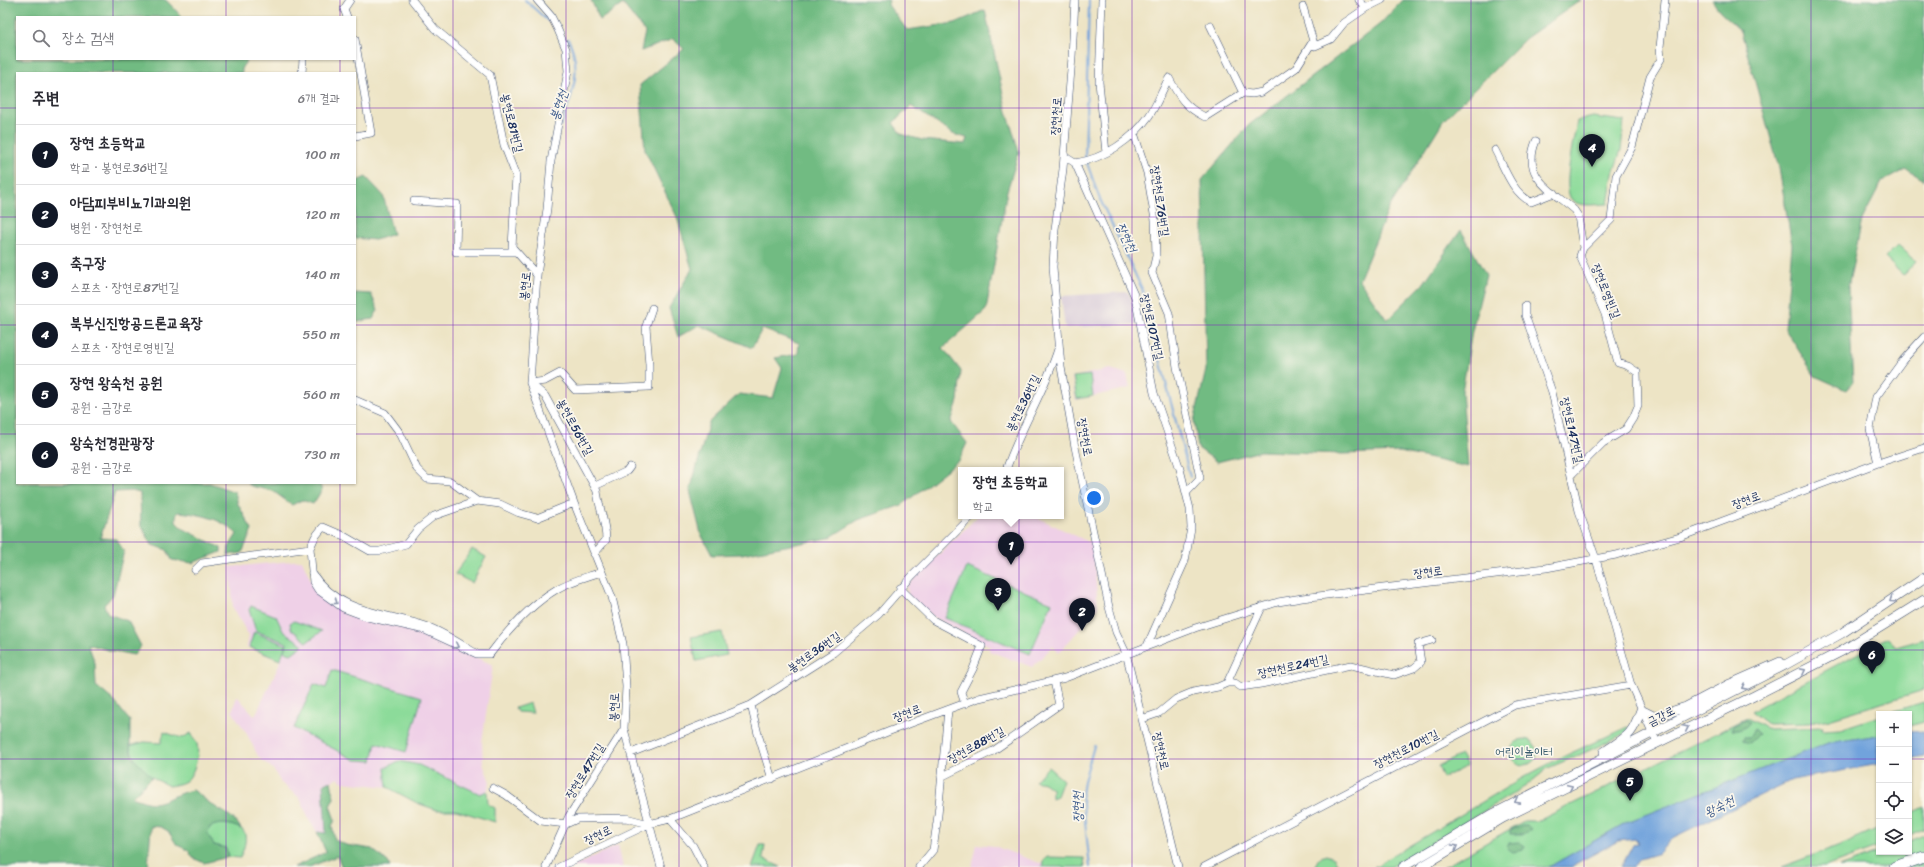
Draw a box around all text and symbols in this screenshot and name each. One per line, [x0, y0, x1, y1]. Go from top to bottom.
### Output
search box [16, 16, 356, 60]
text: 장소 검색 [62, 25, 114, 51]
icon: search [30, 27, 52, 49]
text: 주변 [32, 83, 59, 113]
water label: 봉현천 [542, 85, 575, 124]
text: 6개 결과 [298, 87, 340, 110]
street label: 봉현로81번길 [494, 91, 530, 155]
street label: 장현천로 [1044, 96, 1068, 136]
text: 장현 초등학교 [70, 130, 146, 156]
pin: 4 [1579, 134, 1605, 167]
text: 1 [42, 143, 48, 166]
text: 100 m [305, 143, 340, 166]
text: 학교 · 봉현로36번길 [70, 156, 168, 179]
street label: 장현천로76번길 [1144, 164, 1176, 238]
text: 아담피부비뇨기과의원 [70, 190, 191, 216]
text: 2 [41, 203, 49, 226]
text: 120 m [305, 203, 340, 226]
text: 병원 · 장현천로 [70, 216, 143, 239]
water label: 장현천 [1109, 218, 1144, 258]
text: 축구장 [70, 250, 106, 276]
street label: 장현로영빈길 [1585, 260, 1627, 322]
text: 3 [41, 263, 49, 286]
text: 140 m [305, 263, 340, 286]
street label: 봉현로 [513, 270, 537, 302]
text: 스포츠 · 장현로87번길 [70, 276, 179, 299]
street label: 장현로107번길 [1134, 291, 1170, 363]
text: 북부신진항공드론교육장 [70, 310, 203, 336]
text: 4 [41, 323, 49, 346]
text: 550 m [303, 323, 340, 346]
text: 스포츠 · 장현로영빈길 [70, 336, 174, 359]
text: 장현 왕숙천 공원 [70, 370, 162, 396]
street label: 봉현로36번길 [1000, 370, 1047, 436]
text: 5 [41, 383, 49, 406]
text: 560 m [303, 383, 340, 406]
street label: 봉현로56번길 [550, 394, 600, 460]
street label: 장현로147번길 [1554, 394, 1590, 466]
text: 공원 · 금강로 [70, 396, 133, 419]
street label: 장현천로 [1071, 416, 1099, 458]
text: 왕숙천경관광장 [70, 430, 155, 456]
text: 6 [41, 443, 49, 466]
text: 730 m [304, 443, 340, 466]
text: 공원 · 금강로 [70, 456, 133, 479]
popup [958, 467, 1064, 519]
text: 장현 초등학교 [973, 469, 1049, 495]
street label: 장현로 [1729, 485, 1763, 515]
your location [1084, 488, 1104, 508]
text: 학교 [973, 495, 994, 518]
pin: 1 [998, 532, 1024, 565]
street label: 장현로 [1412, 559, 1444, 585]
pin: 3 [985, 578, 1011, 611]
one-way arrow [1889, 595, 1896, 603]
one-way arrow [330, 597, 337, 604]
pin: 2 [1069, 598, 1095, 631]
street label: 봉현로36번길 [782, 625, 846, 679]
one-way arrow [453, 641, 460, 649]
pin: 6 [1859, 641, 1885, 674]
street label: 장현천로24번길 [1255, 648, 1331, 684]
one-way arrow [1799, 669, 1806, 676]
one-way arrow [1740, 682, 1748, 690]
street label: 봉현로 [602, 692, 626, 722]
street label: 장현로 [890, 698, 924, 728]
street label: 금강로 [1643, 700, 1679, 732]
map controls [1876, 711, 1912, 855]
button: + [1876, 711, 1912, 747]
street label: 장현로88번길 [943, 720, 1009, 770]
street label: 장현천로10번길 [1370, 723, 1443, 775]
one-way arrow [1682, 726, 1689, 733]
street label: 장현천로 [1146, 730, 1176, 772]
street label: 장현로47번길 [559, 738, 611, 803]
park label: 어린이놀이터 [1495, 741, 1553, 763]
button: − [1876, 747, 1912, 783]
pin: 5 [1617, 768, 1643, 801]
button: locate [1876, 783, 1912, 819]
one-way arrow [1565, 784, 1573, 792]
water label: 왕숙천 [1700, 788, 1740, 824]
water label: 장현천 [1066, 790, 1089, 823]
one-way arrow [1514, 796, 1521, 804]
street label: 장현로 [580, 819, 616, 851]
button: layers [1876, 819, 1912, 855]
one-way arrow [1451, 844, 1458, 852]

